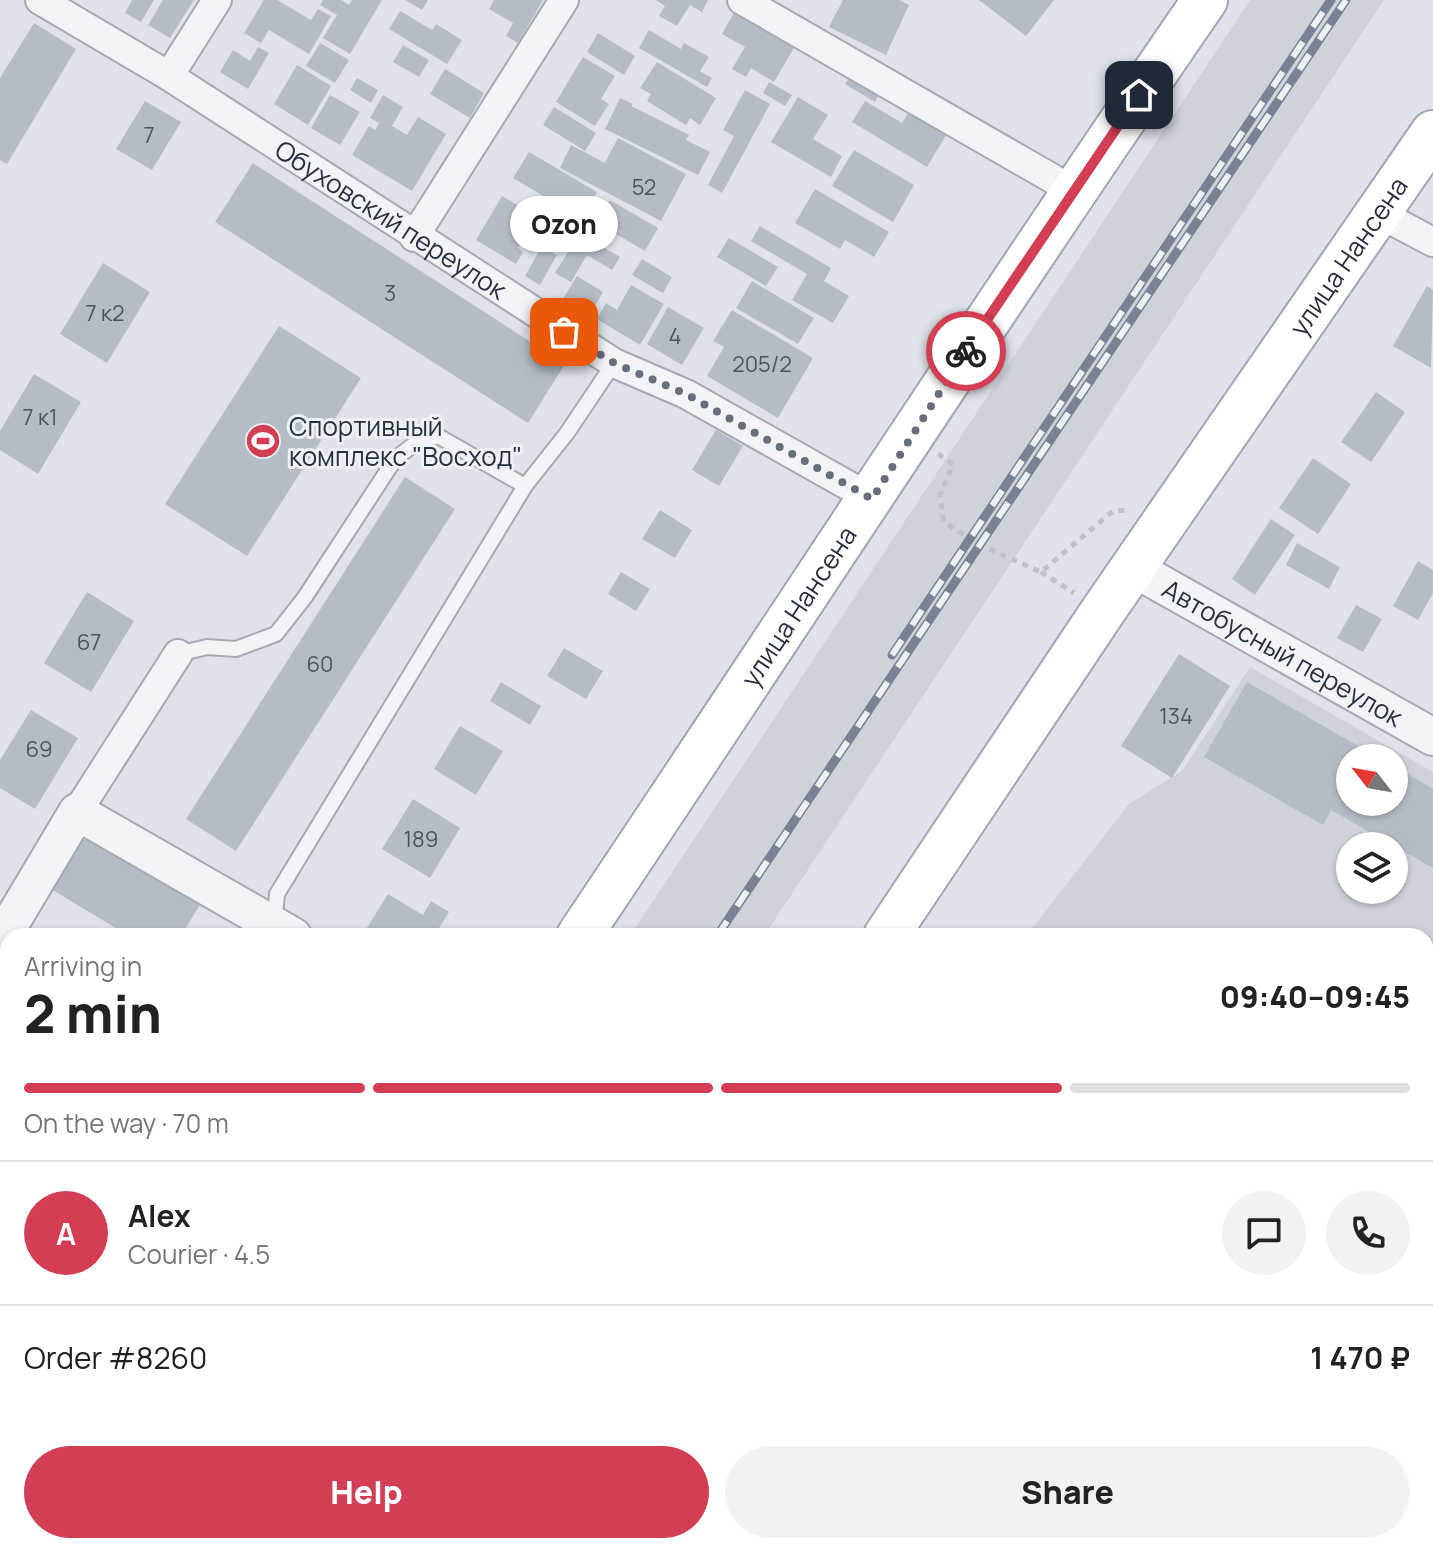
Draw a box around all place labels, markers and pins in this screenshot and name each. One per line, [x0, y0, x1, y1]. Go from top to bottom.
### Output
pin [1105, 61, 1173, 129]
callout: Ozon [510, 196, 618, 252]
pin [530, 298, 598, 366]
place label: Спортивный комплекс "Восход" [289, 408, 522, 474]
sports icon: Спортивный комплекс "Восход" [244, 422, 282, 460]

